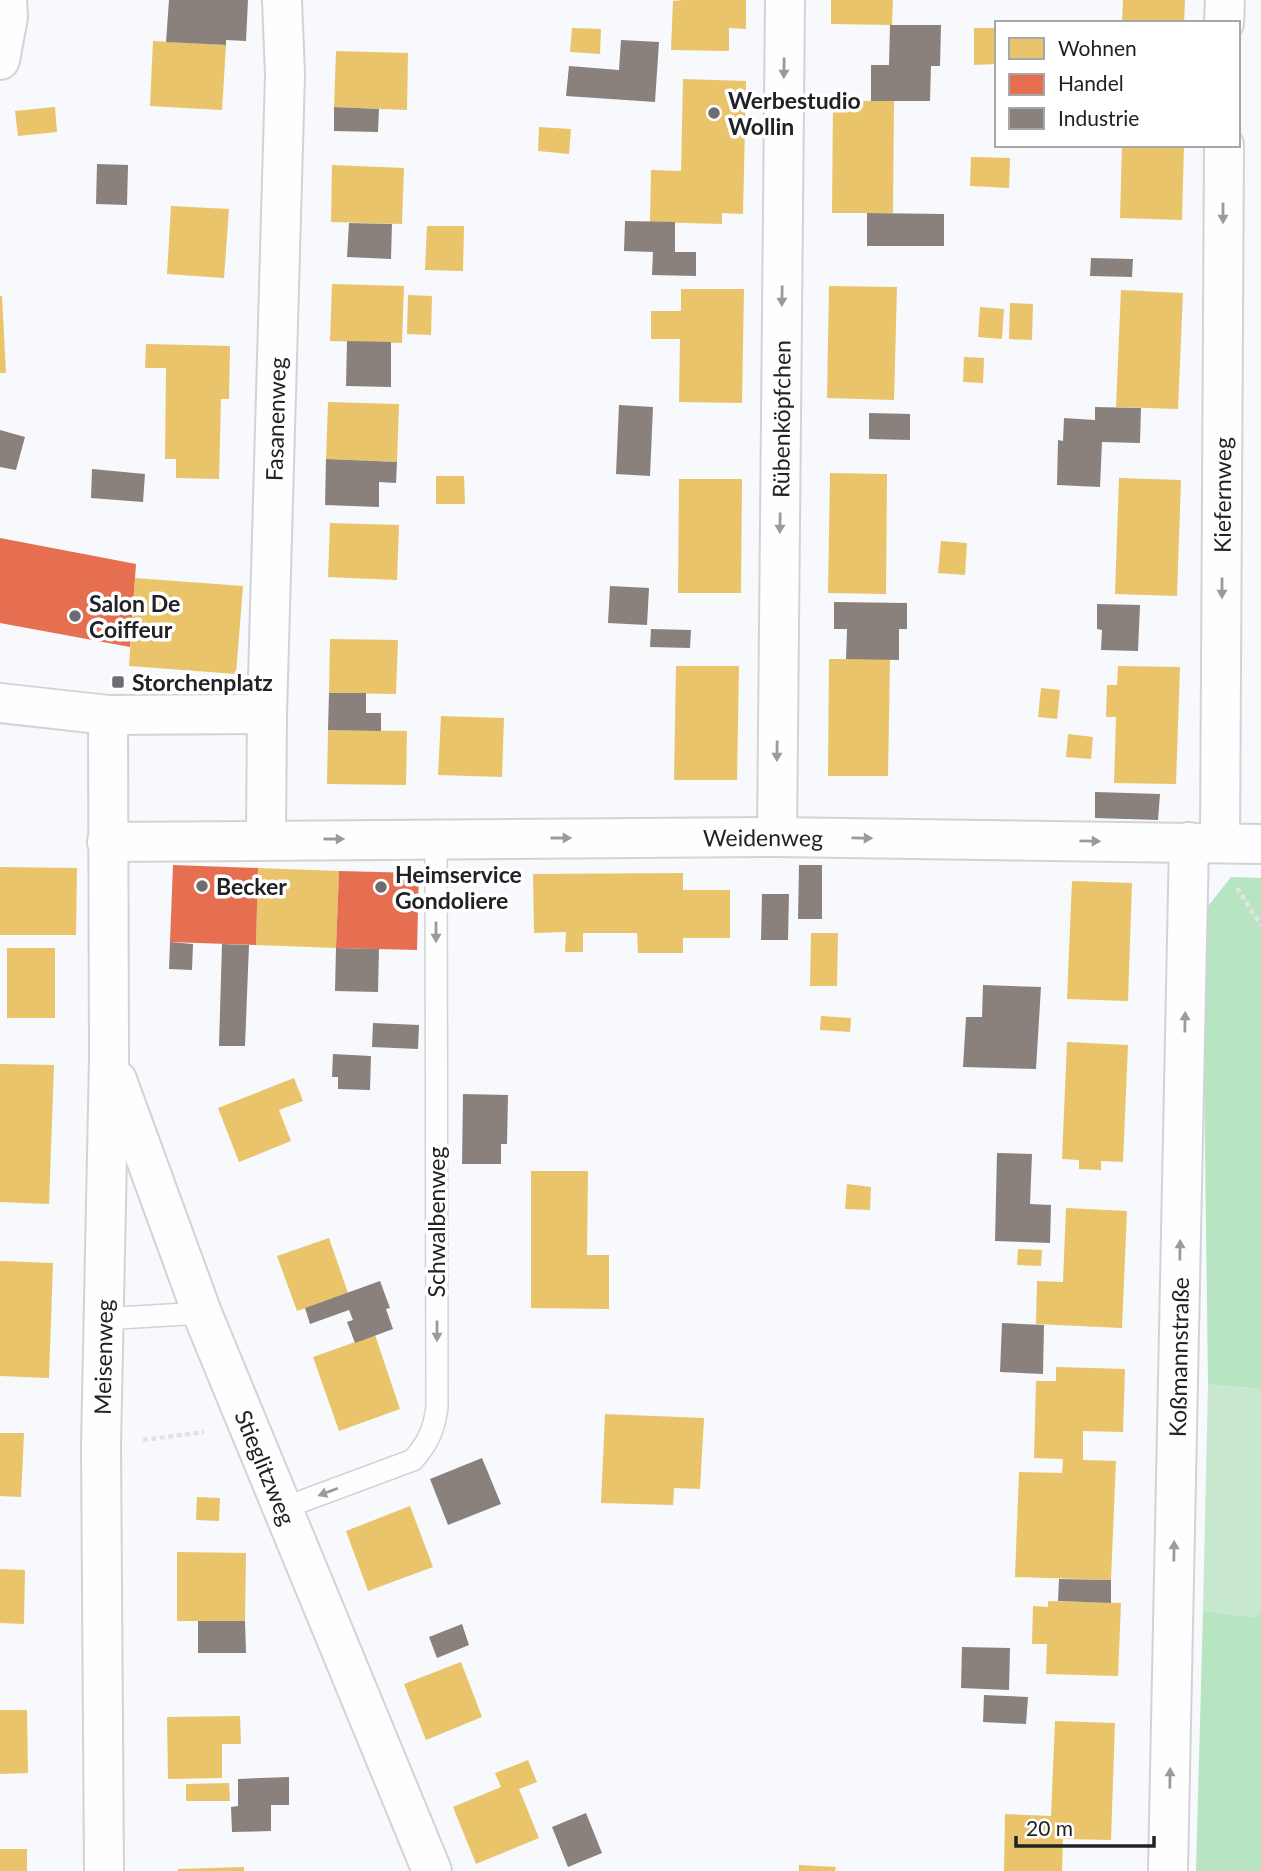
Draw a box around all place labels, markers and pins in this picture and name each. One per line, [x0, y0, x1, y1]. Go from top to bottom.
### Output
place label: Werbestudio Wollin [728, 86, 861, 140]
marker: Werbestudio Wollin [706, 105, 722, 121]
place label: Salon De Coiffeur [89, 589, 180, 643]
marker: Salon De Coiffeur [67, 608, 83, 624]
place label: Storchenplatz [132, 668, 273, 696]
marker: Storchenplatz [110, 674, 126, 690]
place label: Heimservice Gondoliere [395, 860, 522, 914]
place label: Becker [216, 872, 287, 900]
marker: Becker [194, 878, 210, 894]
marker: Heimservice Gondoliere [373, 879, 389, 895]

